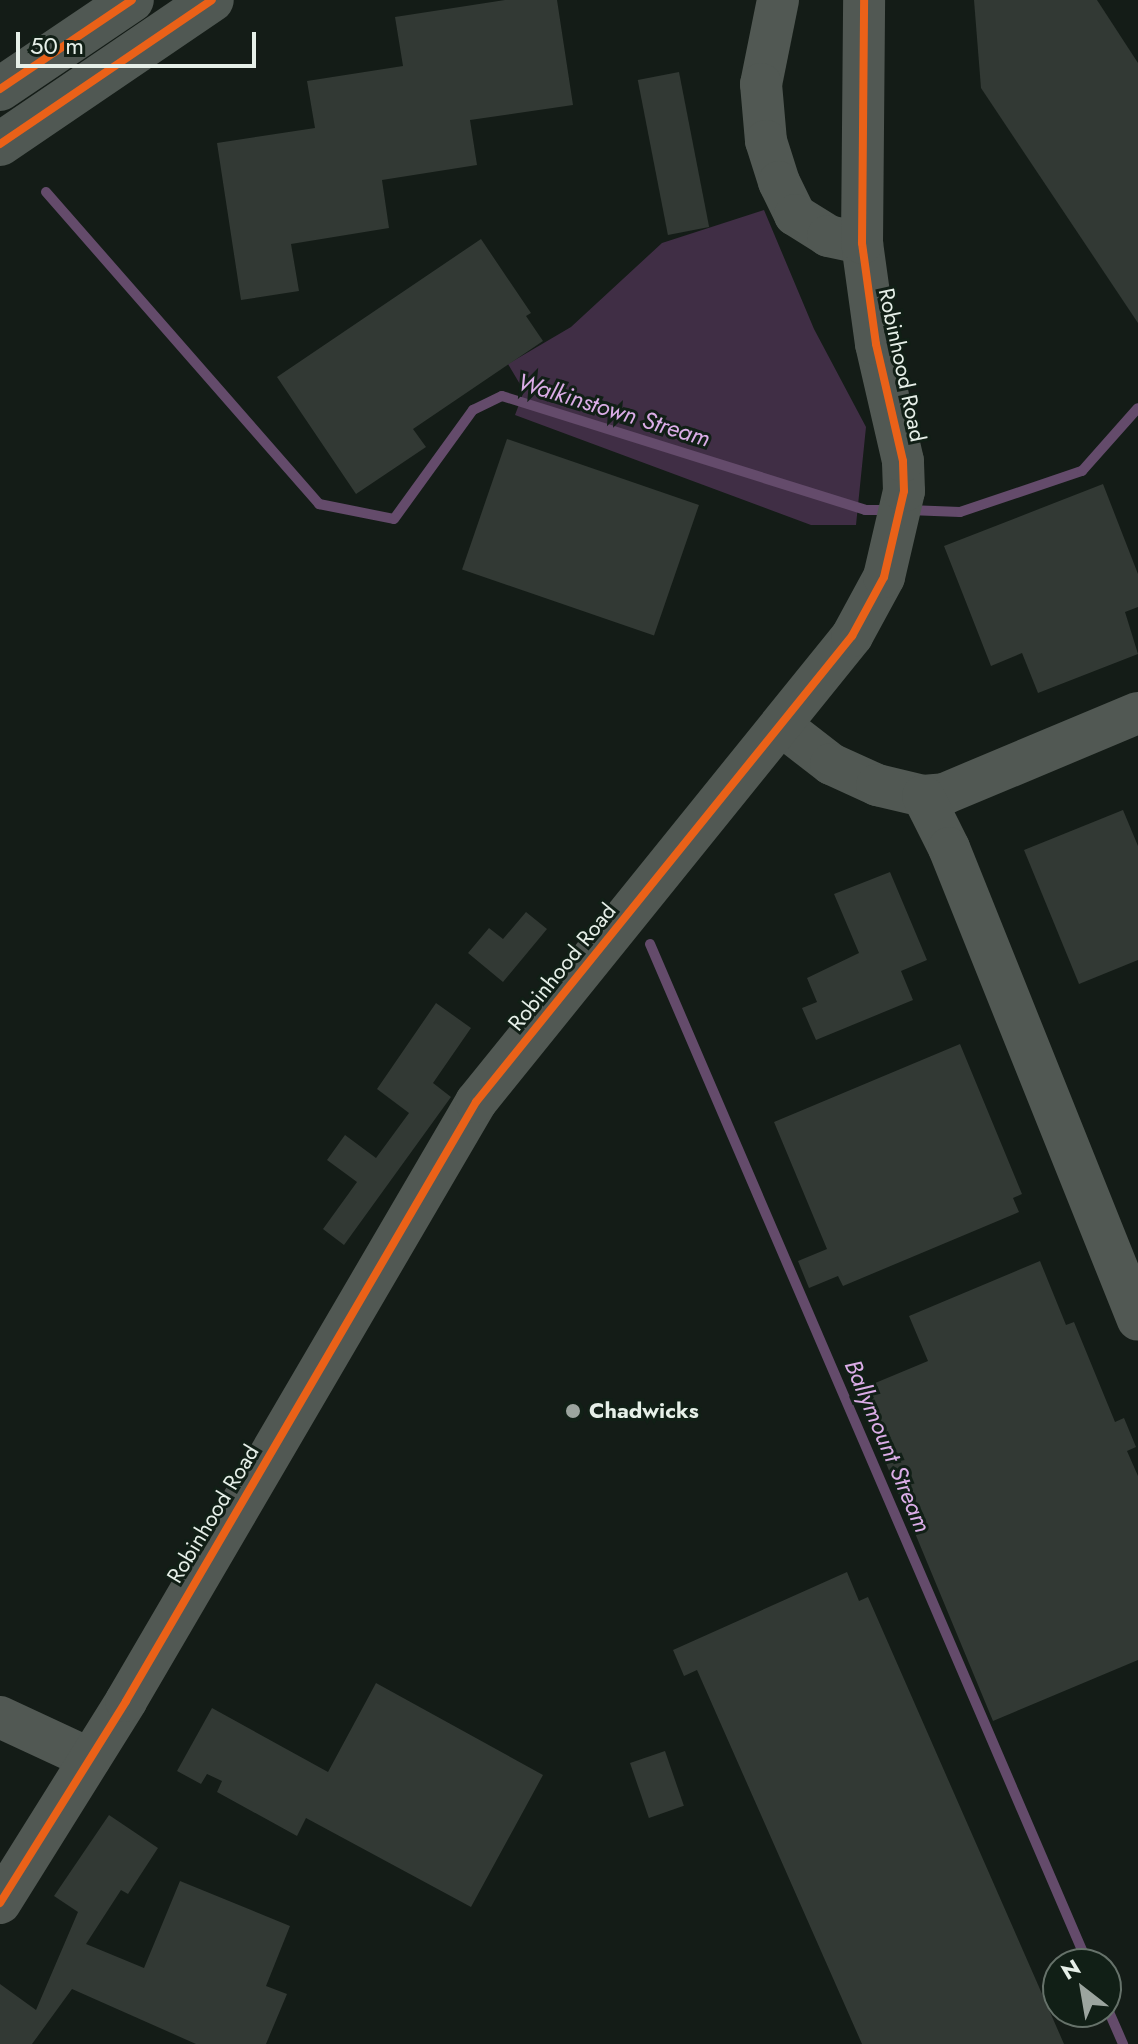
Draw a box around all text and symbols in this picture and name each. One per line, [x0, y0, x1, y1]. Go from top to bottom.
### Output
scale bar [20, 16, 260, 66]
text: 50 m [30, 28, 84, 63]
street label: Robinhood Road [873, 286, 931, 444]
water label: Walkinstown Stream [514, 367, 714, 453]
street label: Robinhood Road [503, 898, 621, 1036]
water label: Ballymount Stream [839, 1355, 937, 1537]
place label: Chadwicks [589, 1398, 699, 1424]
marker: Chadwicks [564, 1402, 582, 1420]
street label: Robinhood Road [161, 1440, 265, 1588]
north arrow [1042, 1948, 1122, 2028]
text: N [1055, 1951, 1086, 1987]

